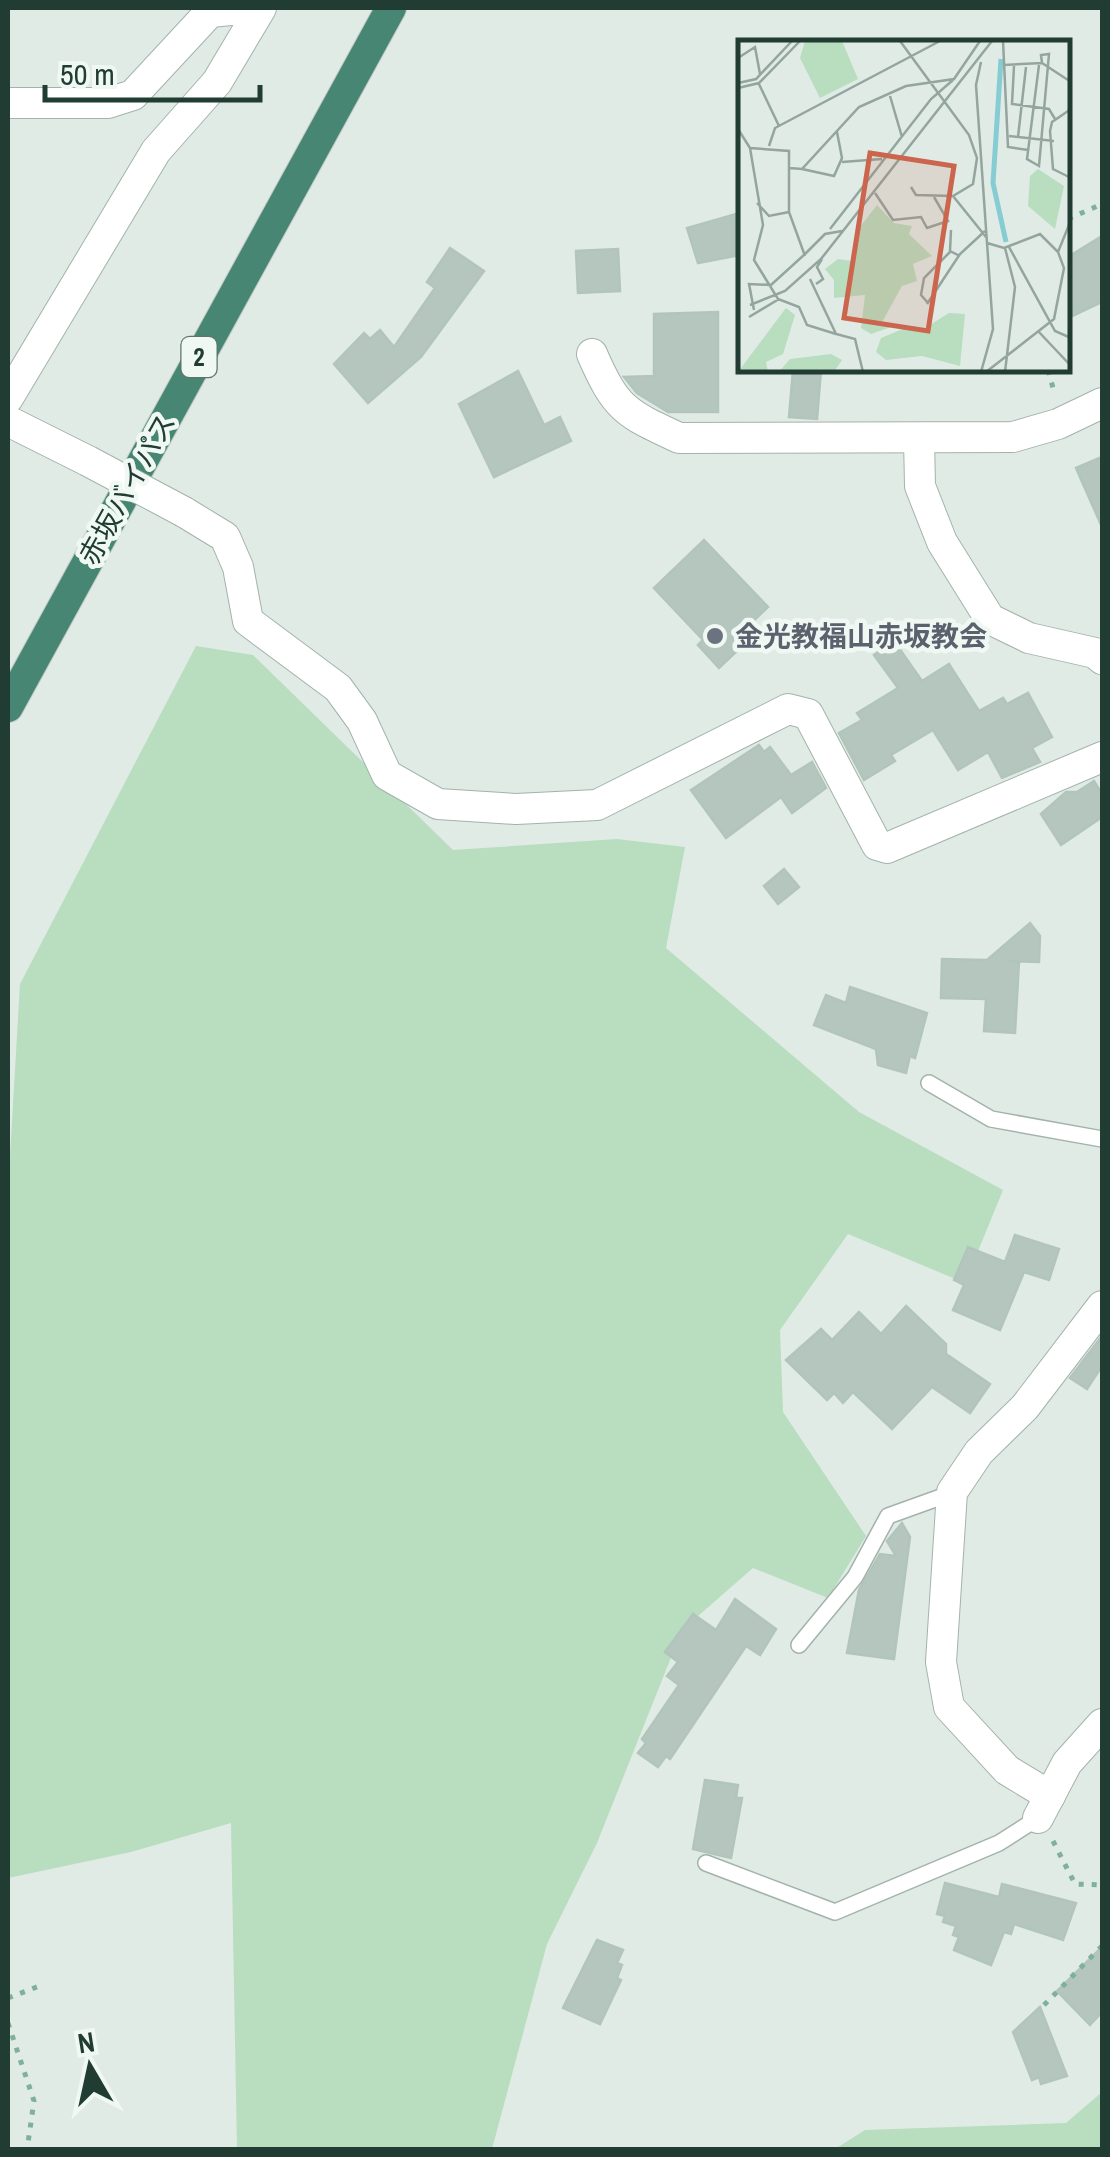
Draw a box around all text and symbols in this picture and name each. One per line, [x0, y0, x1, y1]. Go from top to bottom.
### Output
scale bar [45, 40, 260, 102]
inset map [738, 40, 1070, 372]
text: 50 m [60, 54, 115, 94]
road number: 2 [182, 337, 216, 377]
street label: 赤坂バイパス [70, 407, 184, 571]
place label: 金光教福山赤坂教会 [735, 617, 987, 655]
marker: 金光教福山赤坂教会 [704, 625, 726, 647]
north arrow [40, 2017, 140, 2117]
text: N [75, 2022, 97, 2062]

